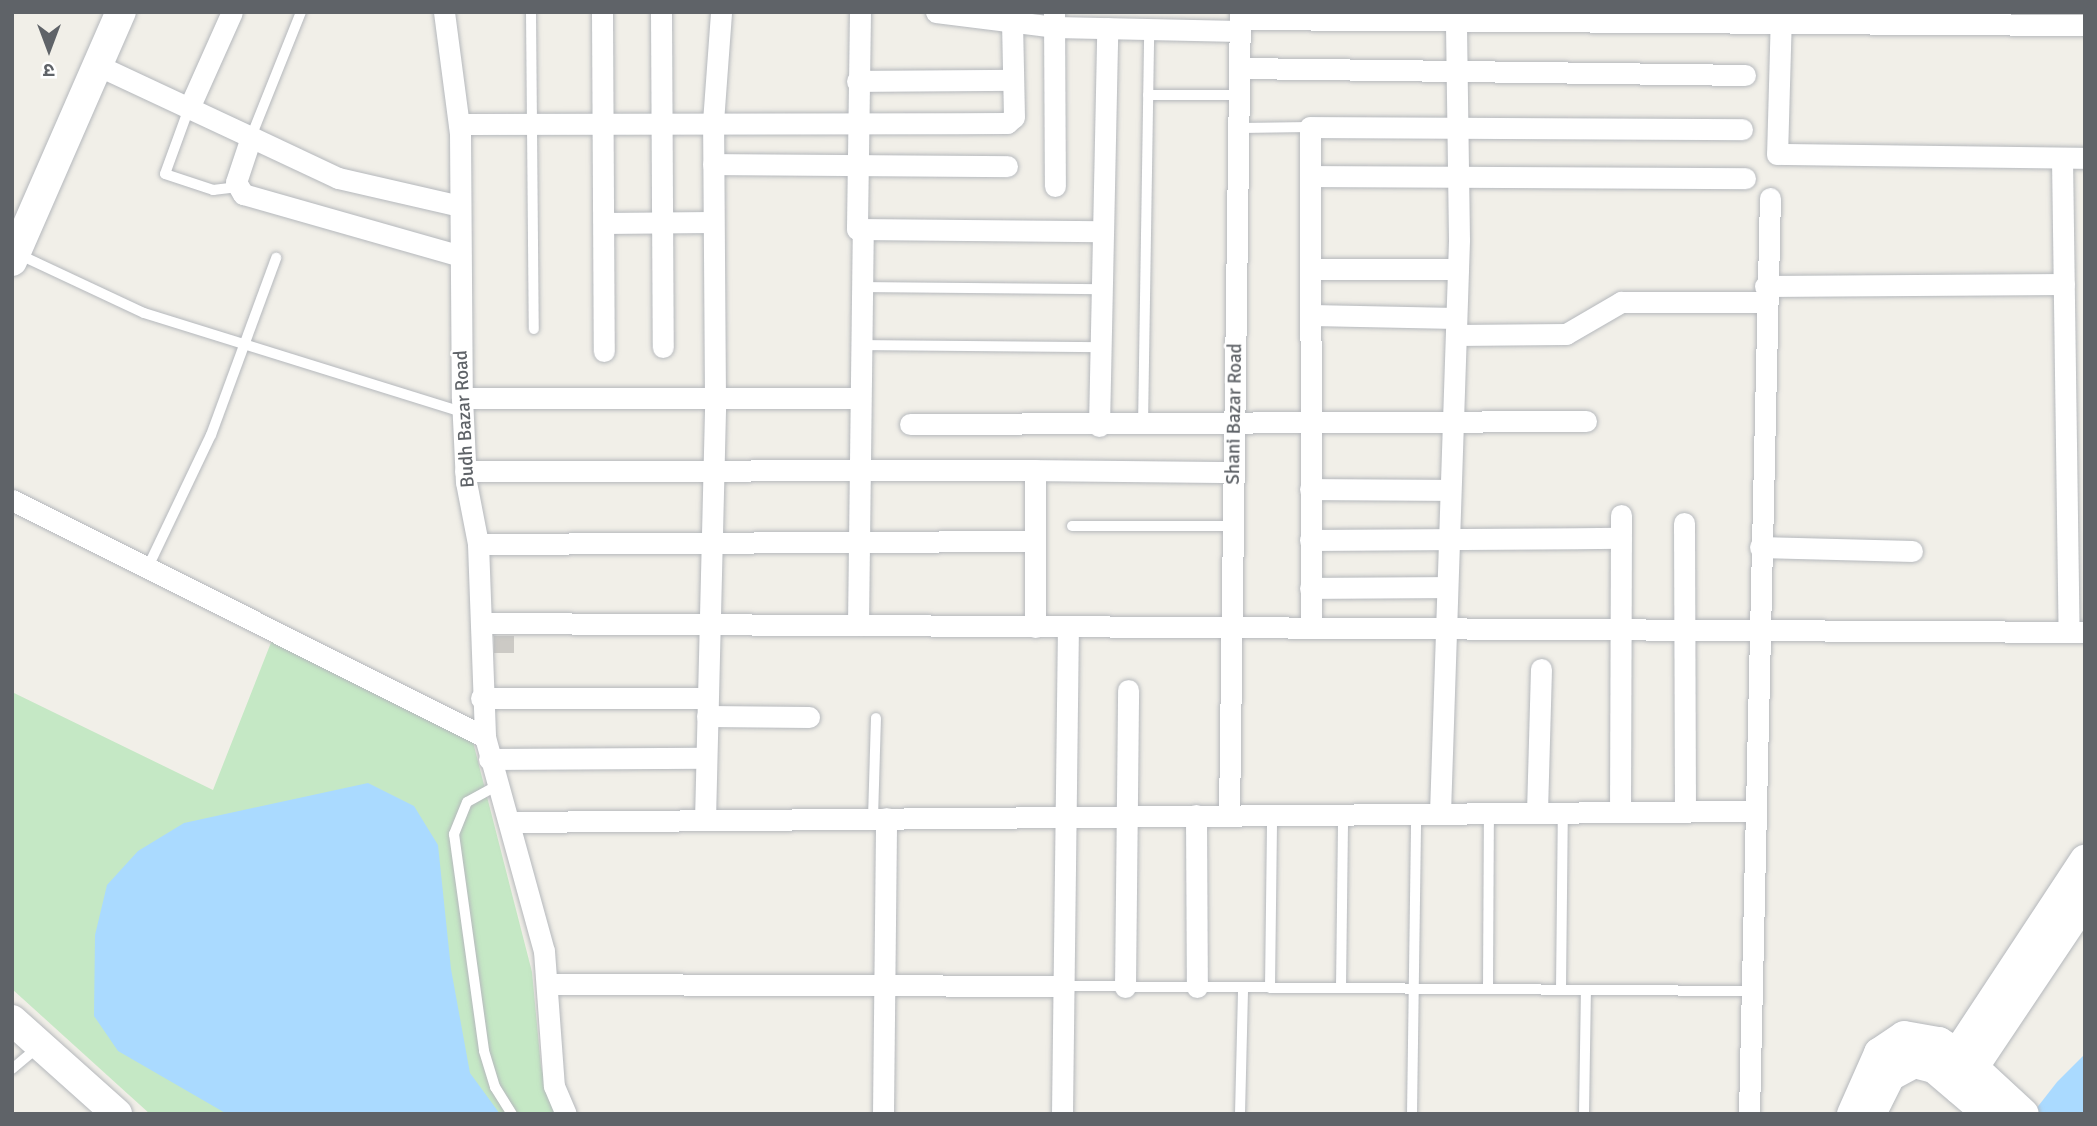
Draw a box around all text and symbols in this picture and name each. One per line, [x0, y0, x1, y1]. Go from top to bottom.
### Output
north arrow [14, 14, 84, 84]
text: उ [43, 58, 55, 82]
street label: Shani Bazar Road [1222, 343, 1248, 485]
street label: Budh Bazar Road [450, 350, 480, 488]

